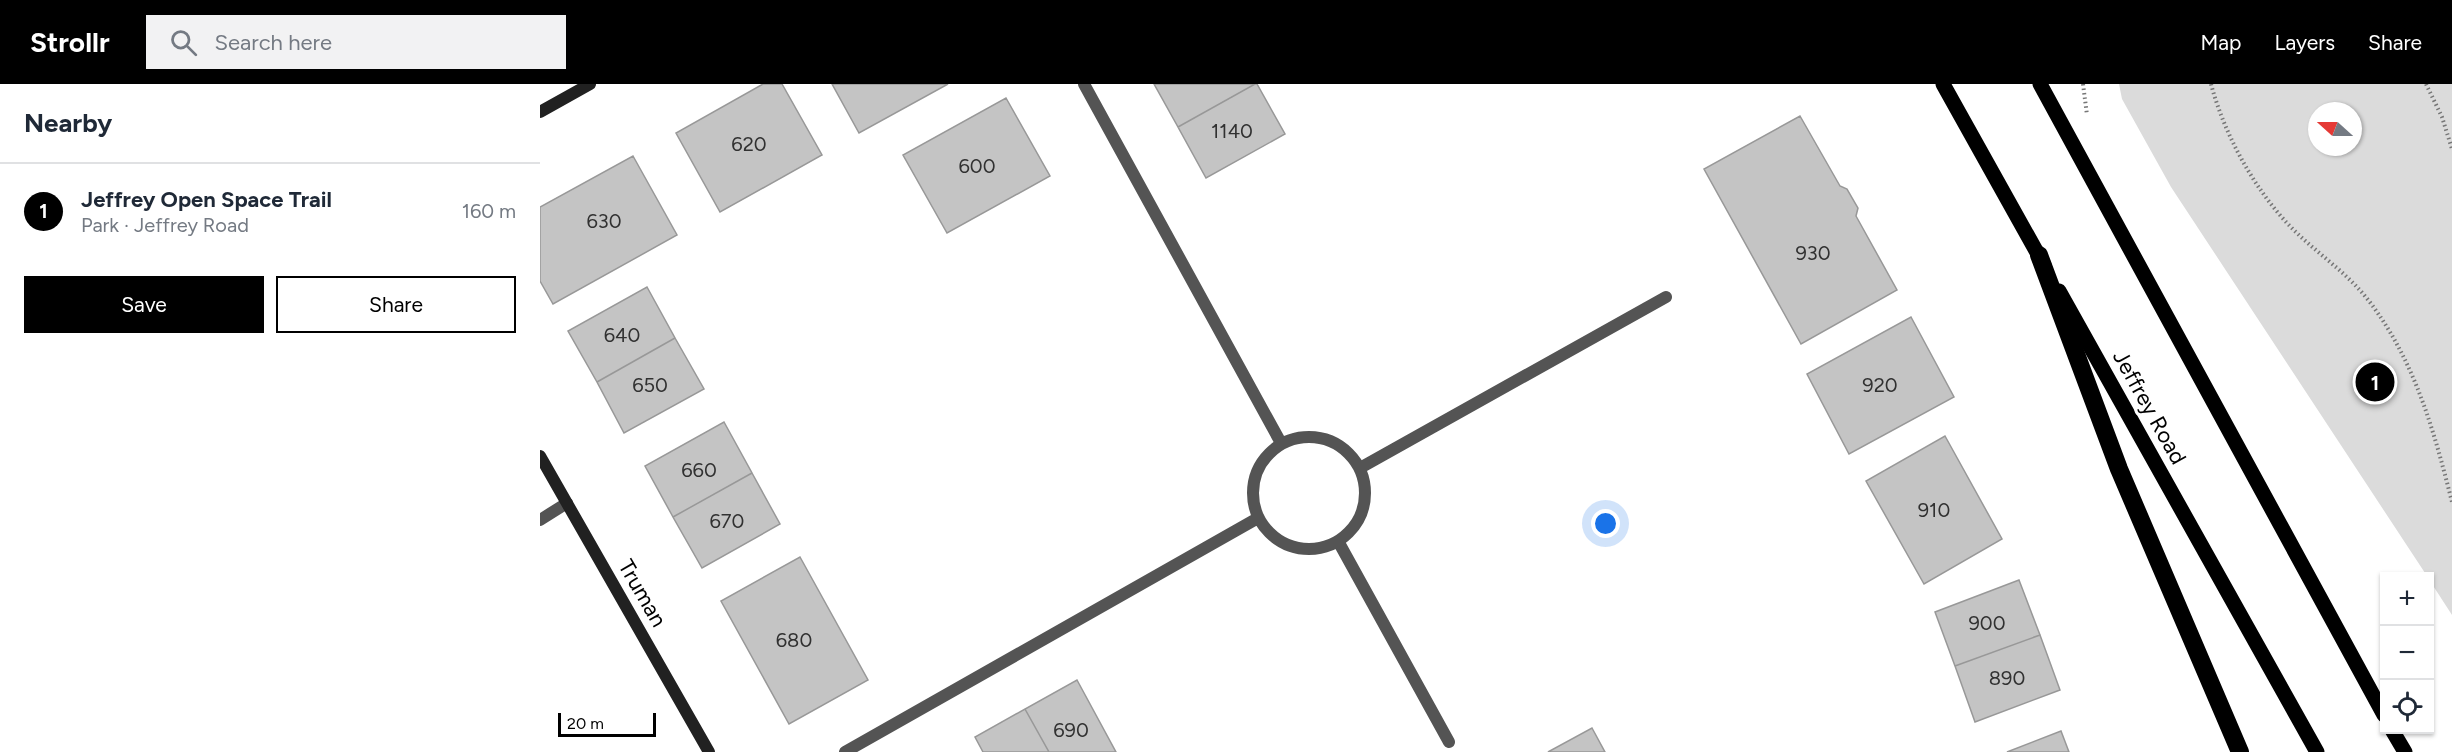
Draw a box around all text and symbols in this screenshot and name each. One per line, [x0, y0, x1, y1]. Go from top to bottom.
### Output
search box [146, 15, 566, 69]
text: Strollr [30, 25, 110, 59]
icon: search [167, 26, 200, 59]
text: Search here [215, 29, 332, 56]
text: Map [2201, 30, 2241, 55]
text: Layers [2274, 30, 2335, 55]
text: Share [2368, 30, 2422, 55]
north arrow [2308, 102, 2362, 156]
text: Nearby [24, 107, 112, 139]
house number: 1140 [1211, 119, 1253, 143]
house number: 620 [731, 132, 767, 156]
house number: 600 [959, 154, 995, 178]
text: Jeffrey Open Space Trail [81, 186, 332, 213]
text: 1 [39, 199, 48, 223]
text: 160 m [462, 199, 516, 223]
house number: 630 [586, 209, 622, 233]
text: Park · Jeffrey Road [81, 213, 249, 237]
house number: 930 [1795, 241, 1831, 265]
button: Save [24, 276, 264, 333]
button: Share [276, 276, 516, 333]
house number: 640 [604, 323, 640, 347]
street label: Jeffrey Road [2107, 345, 2192, 469]
pin: 1 [2356, 360, 2394, 404]
house number: 650 [632, 373, 668, 397]
house number: 920 [1862, 373, 1898, 397]
house number: 660 [681, 458, 717, 482]
house number: 910 [1918, 498, 1950, 522]
house number: 670 [710, 509, 744, 533]
your location [1591, 509, 1620, 538]
street label: Truman [613, 555, 673, 632]
map controls [2380, 572, 2434, 734]
button: + [2380, 572, 2434, 626]
house number: 900 [1969, 611, 2005, 635]
button: − [2380, 626, 2434, 680]
house number: 680 [776, 628, 812, 652]
house number: 890 [1989, 666, 2025, 690]
button: locate [2380, 680, 2434, 734]
scale bar [558, 710, 656, 738]
text: 20 m [567, 714, 604, 733]
house number: 690 [1053, 718, 1089, 742]

